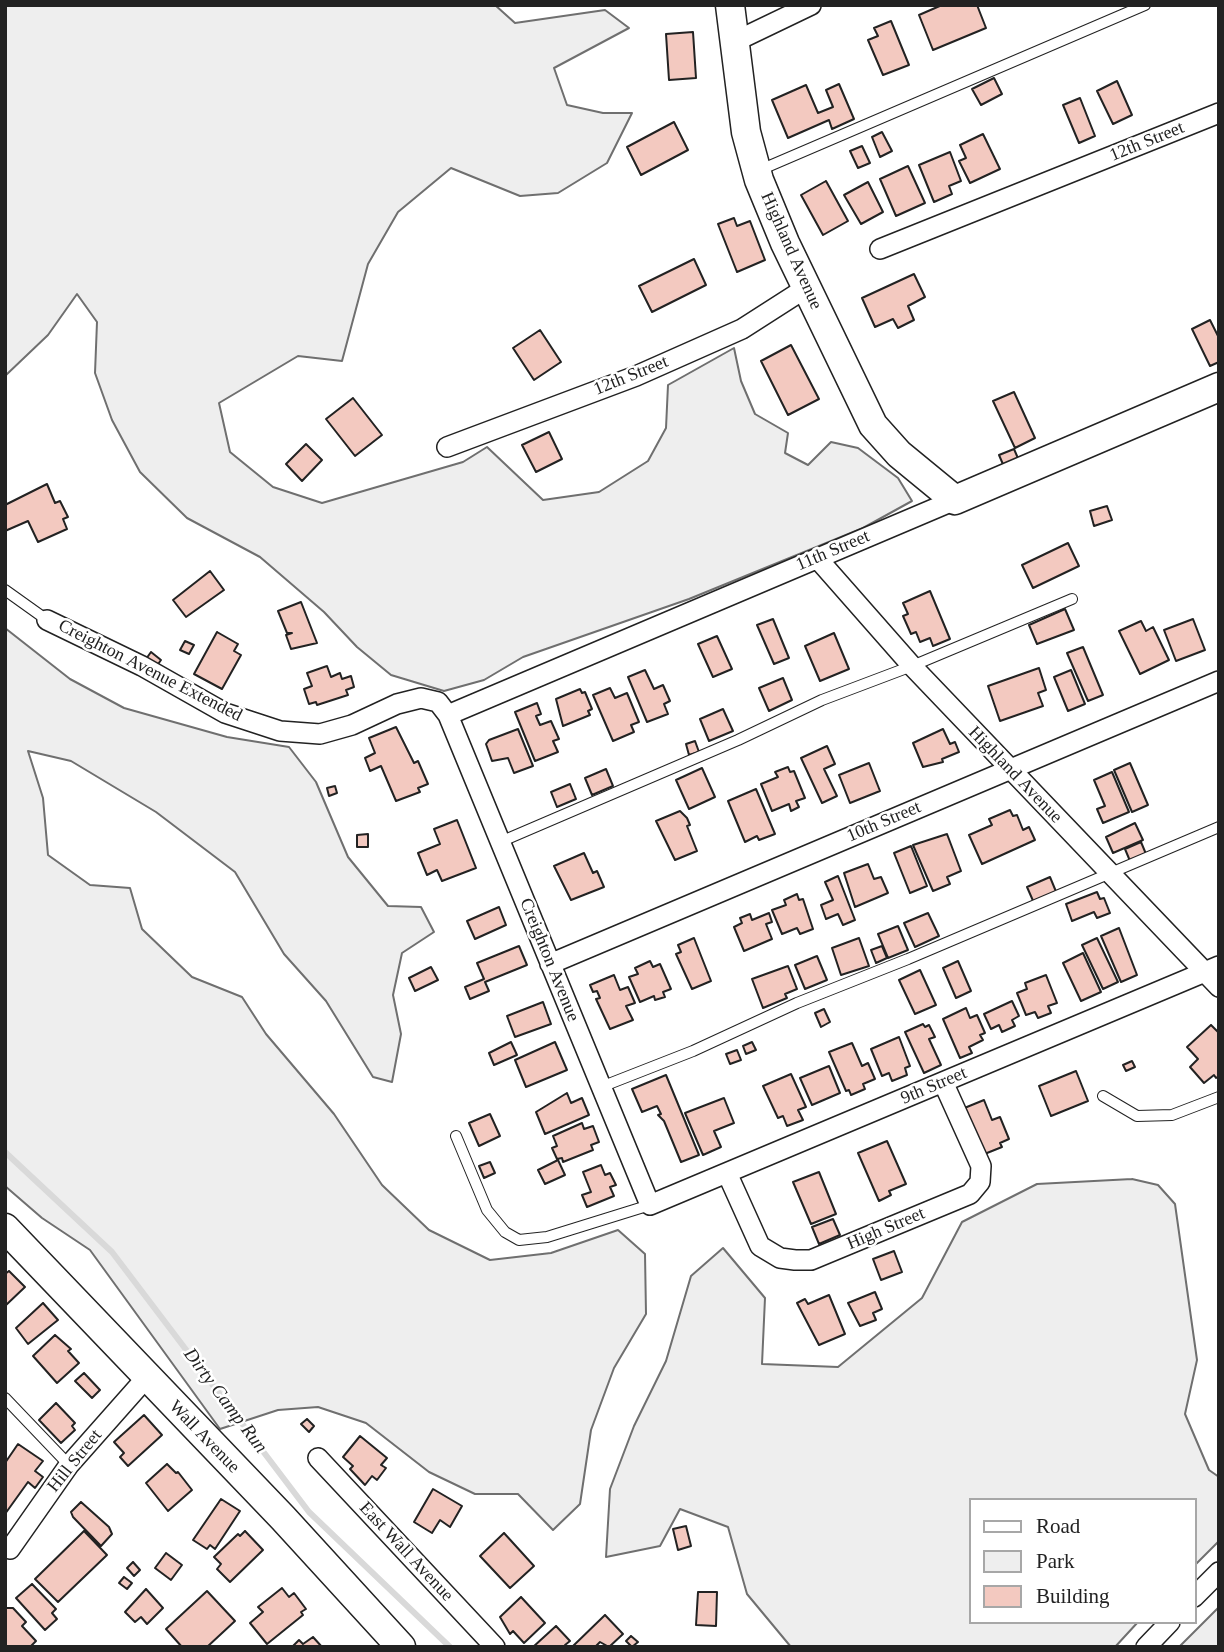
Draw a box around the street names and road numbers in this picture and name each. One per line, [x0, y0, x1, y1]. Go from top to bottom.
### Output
street label: 12th Street [1107, 117, 1187, 167]
street label: Highland Avenue [755, 189, 827, 313]
street label: 12th Street [591, 351, 671, 401]
street label: 11th Street [793, 526, 873, 576]
street label: Creighton Avenue Extended [54, 615, 246, 727]
street label: Highland Avenue [963, 722, 1067, 828]
street label: 10th Street [844, 797, 924, 847]
street label: Creighton Avenue [514, 895, 584, 1025]
street label: 9th Street [898, 1062, 970, 1110]
street label: High Street [844, 1203, 928, 1255]
street label: Wall Avenue [164, 1396, 244, 1478]
street label: Hill Street [43, 1425, 107, 1497]
street label: East Wall Avenue [354, 1498, 458, 1606]

